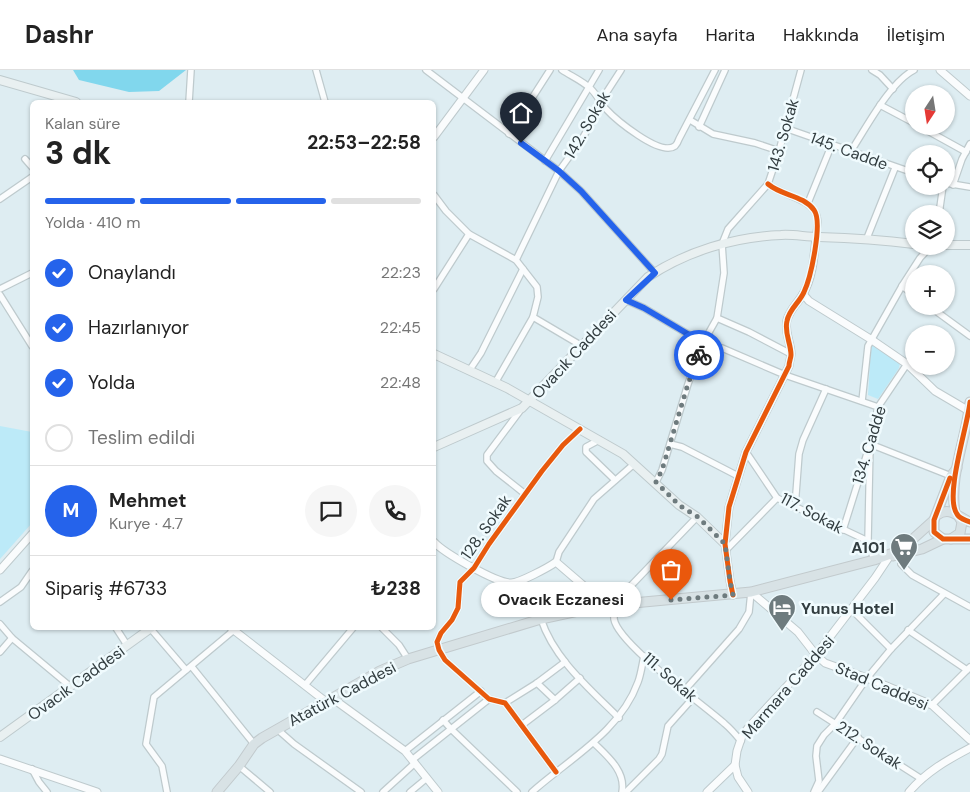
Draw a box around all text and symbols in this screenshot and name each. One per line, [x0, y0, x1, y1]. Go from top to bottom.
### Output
text: Dashr [25, 19, 93, 50]
text: Ana sayfa [597, 23, 677, 47]
text: Harita [705, 23, 755, 47]
text: Hakkında [783, 23, 859, 47]
text: İletişim [887, 23, 945, 47]
north arrow [905, 85, 955, 135]
map controls [905, 85, 955, 375]
street label: 142. Sokak [559, 87, 615, 163]
pin [500, 92, 542, 143]
street label: 143. Sokak [763, 96, 803, 174]
icon: home [507, 99, 535, 127]
text: Kalan süre [45, 113, 120, 134]
street label: 145. Cadde [807, 127, 891, 175]
text: 22:53–22:58 [307, 130, 421, 155]
text: 3 dk [45, 132, 111, 174]
button: locate [905, 145, 955, 195]
button: layers [905, 205, 955, 255]
text: Yolda · 410 m [45, 212, 141, 233]
icon: check [45, 259, 73, 287]
text: Onaylandı [88, 260, 176, 285]
text: 22:23 [381, 262, 421, 283]
button: + [905, 265, 955, 315]
street label: Ovacık Caddesi [527, 305, 621, 403]
icon: check [45, 314, 73, 342]
text: Hazırlanıyor [88, 315, 189, 340]
text: 22:45 [380, 317, 421, 338]
button: − [905, 325, 955, 375]
courier [674, 330, 724, 380]
icon: bike [685, 341, 713, 369]
icon: check [45, 369, 73, 397]
text: Yolda [88, 370, 135, 395]
text: 22:48 [380, 372, 421, 393]
street label: 134. Cadde [847, 403, 891, 487]
text: Teslim edildi [88, 425, 195, 450]
button: chat [305, 485, 357, 537]
button: phone [369, 485, 421, 537]
text: Mehmet [109, 488, 186, 513]
street label: 117. Sokak [777, 488, 847, 538]
street label: 128. Sokak [456, 490, 516, 564]
text: M [63, 498, 79, 523]
text: Kurye · 4.7 [109, 513, 183, 534]
supermarket icon: A101 [889, 532, 919, 571]
place label: A101 [851, 537, 885, 558]
pin [650, 549, 692, 600]
icon: bag [657, 556, 685, 584]
text: Sipariş #6733 [45, 576, 167, 601]
text: ₺238 [371, 576, 421, 601]
callout: Ovacık Eczanesi [481, 582, 641, 618]
text: Ovacık Eczanesi [498, 589, 624, 610]
hotel icon: Yunus Hotel [767, 593, 797, 632]
place label: Yunus Hotel [801, 598, 894, 619]
street label: Marmara Caddesi [737, 631, 839, 743]
street label: Ovacık Caddesi [23, 641, 129, 725]
street label: 111. Sokak [638, 647, 702, 707]
street label: Atatürk Caddesi [284, 657, 400, 731]
street label: Stad Caddesi [832, 657, 932, 715]
street label: 212. Sokak [832, 716, 906, 774]

